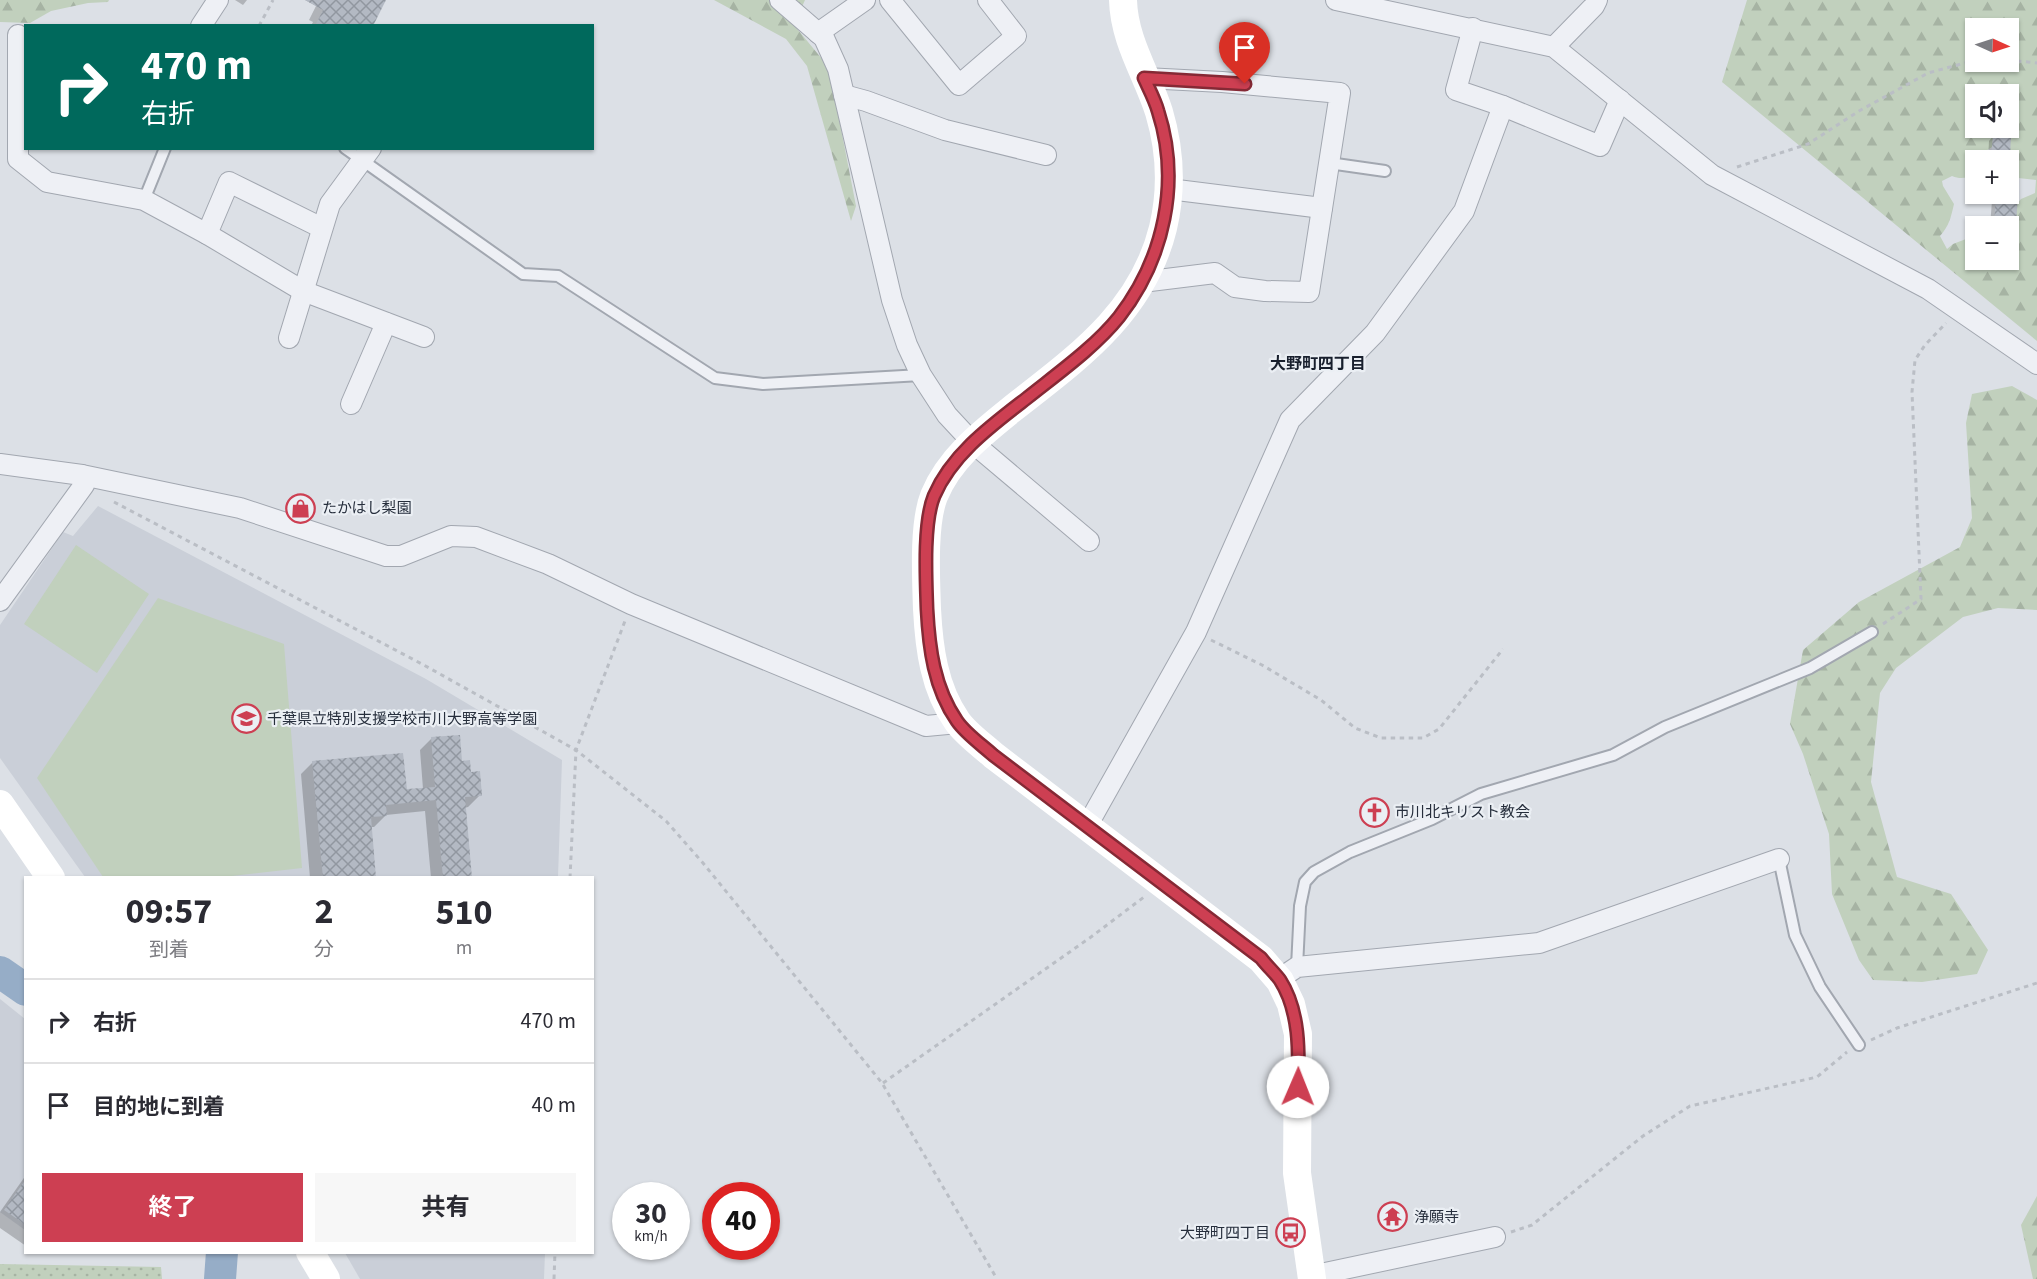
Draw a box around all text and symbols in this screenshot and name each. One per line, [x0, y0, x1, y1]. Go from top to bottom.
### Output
north arrow [1965, 18, 2019, 72]
map controls [1965, 18, 2019, 270]
pin [1219, 22, 1270, 84]
icon: arrive [1228, 31, 1261, 64]
text: 470 m [141, 36, 252, 96]
icon: right [42, 48, 120, 126]
button: sound [1965, 84, 2019, 138]
text: 右折 [141, 95, 195, 134]
button: + [1965, 150, 2019, 204]
button: − [1965, 216, 2019, 270]
district label: 大野町四丁目 [1270, 353, 1366, 375]
shop icon: たかはし梨園 [285, 492, 317, 524]
place label: たかはし梨園 [322, 498, 411, 519]
school or university icon: 千葉県立特別支援学校市川大野高等学園 [230, 703, 262, 735]
place label: 千葉県立特別支援学校市川大野高等学園 [267, 709, 537, 730]
church icon: 市川北キリスト教会 [1358, 796, 1390, 828]
place label: 市川北キリスト教会 [1395, 802, 1530, 823]
text: 09:57 [126, 886, 212, 937]
text: 2 [314, 886, 333, 937]
text: 510 [435, 887, 492, 938]
text: m [456, 934, 472, 962]
text: 到着 [149, 936, 189, 964]
text: 分 [314, 936, 334, 964]
icon: right [42, 1005, 75, 1038]
text: 470 m [521, 1005, 576, 1037]
text: 右折 [93, 1007, 137, 1039]
position arrow [1266, 1055, 1330, 1119]
icon: arrive [42, 1089, 75, 1122]
text: 40 m [531, 1089, 576, 1121]
text: 目的地に到着 [93, 1091, 225, 1123]
button: 終了 [42, 1173, 303, 1242]
button: 共有 [315, 1173, 576, 1242]
speed limit sign: 40 [702, 1182, 780, 1260]
text: 30 [635, 1192, 667, 1235]
temple icon: 浄願寺 [1377, 1201, 1409, 1233]
place label: 浄願寺 [1414, 1207, 1459, 1228]
bus stop icon: 大野町四丁目 [1275, 1217, 1307, 1249]
place label: 大野町四丁目 [1180, 1223, 1270, 1244]
text: km/h [634, 1226, 668, 1247]

